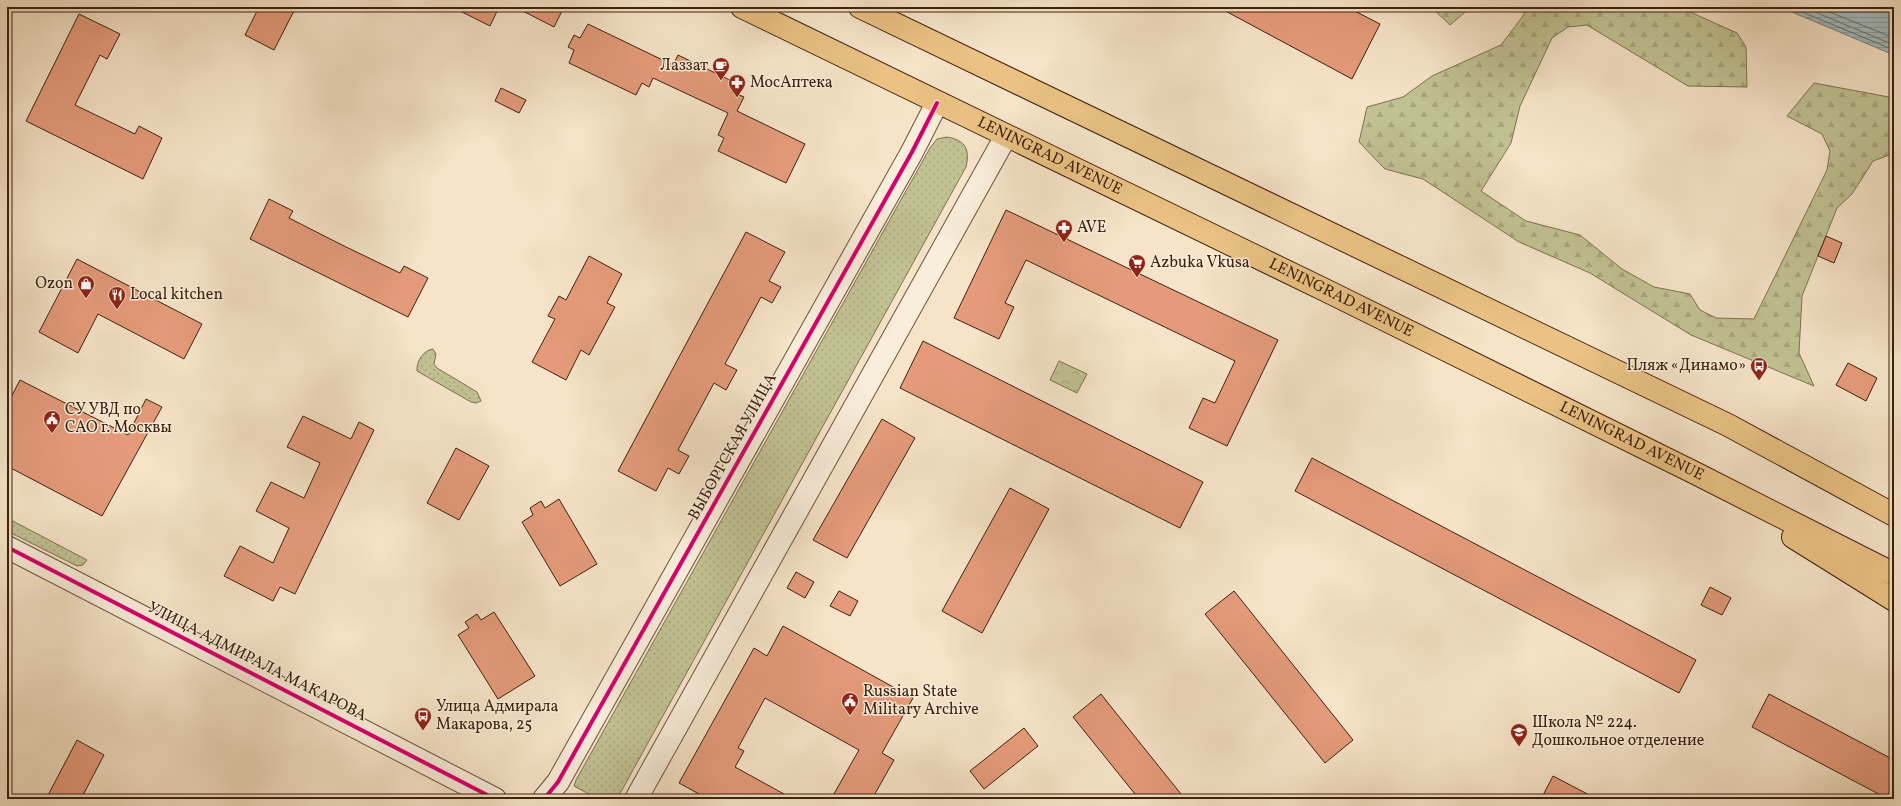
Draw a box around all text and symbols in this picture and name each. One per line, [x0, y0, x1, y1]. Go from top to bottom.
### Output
place label: Лаззат [660, 55, 708, 77]
cafe icon: Лаззат [711, 56, 731, 81]
place label: МосАптека [750, 72, 833, 94]
pharmacy icon: МосАптека [727, 73, 747, 98]
street label: LENINGRAD AVENUE [973, 112, 1126, 201]
place label: AVE [1077, 217, 1106, 239]
pharmacy icon: AVE [1054, 218, 1074, 243]
place label: Azbuka Vkusa [1150, 252, 1250, 274]
supermarket icon: Azbuka Vkusa [1127, 253, 1147, 278]
street label: LENINGRAD AVENUE [1265, 253, 1417, 343]
place label: Ozon [35, 273, 73, 295]
shop icon: Ozon [76, 274, 96, 299]
place label: Local kitchen [130, 284, 223, 306]
restaurant icon: Local kitchen [107, 285, 127, 310]
place label: Пляж «Динамо» [1626, 355, 1746, 377]
bus stop icon: Пляж «Динамо» [1749, 356, 1769, 381]
street label: ВЫБОРГСКАЯ УЛИЦА [683, 370, 783, 524]
street label: LENINGRAD AVENUE [1556, 397, 1708, 487]
place label: СУ УВД по САО г. Москвы [65, 399, 172, 439]
public building icon: СУ УВД по САО г. Москвы [42, 409, 62, 434]
street label: УЛИЦА АДМИРАЛА МАКАРОВА [144, 597, 370, 727]
place label: Russian State Military Archive [863, 681, 979, 721]
public building icon: Russian State Military Archive [840, 691, 860, 716]
place label: Улица Адмирала Макарова, 25 [436, 696, 559, 736]
bus stop icon: Улица Адмирала Макарова, 25 [413, 706, 433, 731]
place label: Школа № 224. Дошкольное отделение [1532, 712, 1704, 752]
school or university icon: Школа № 224. Дошкольное отделение [1509, 722, 1529, 747]

